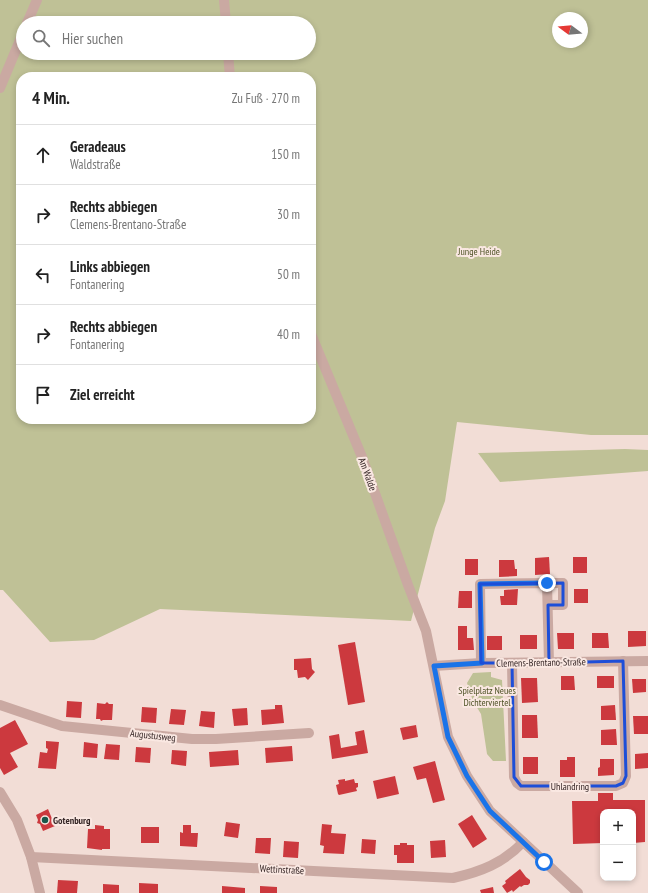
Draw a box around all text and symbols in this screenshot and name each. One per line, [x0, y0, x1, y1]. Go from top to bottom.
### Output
north arrow [552, 12, 588, 48]
search box [16, 16, 316, 60]
icon: search [30, 27, 52, 49]
text: Hier suchen [62, 29, 123, 48]
text: 4 Min. [32, 87, 70, 109]
text: Zu Fuß · 270 m [232, 90, 300, 107]
text: Geradeaus [70, 137, 126, 156]
icon: ahead [32, 144, 54, 166]
text: 150 m [271, 146, 300, 163]
text: Waldstraße [70, 156, 121, 173]
text: Rechts abbiegen [70, 197, 157, 216]
icon: right [32, 204, 54, 226]
text: 30 m [277, 206, 300, 223]
text: Clemens-Brentano-Straße [70, 216, 186, 233]
park label: Junge Heide [457, 245, 500, 258]
text: Links abbiegen [70, 257, 150, 276]
icon: left [32, 264, 54, 286]
text: 50 m [277, 266, 300, 283]
text: Fontanering [70, 276, 124, 293]
text: Rechts abbiegen [70, 317, 157, 336]
icon: right [32, 324, 54, 346]
text: 40 m [277, 326, 300, 343]
text: Fontanering [70, 336, 124, 353]
icon: arrive [32, 384, 54, 406]
text: Ziel erreicht [70, 385, 135, 404]
street label: Am Walde [356, 456, 380, 493]
route end [538, 574, 556, 592]
street label: Clemens-Brentano-Straße [496, 655, 586, 670]
park label: Spielplatz Neues Dichterviertel [458, 684, 516, 709]
street label: Augustusweg [130, 727, 176, 744]
street label: Uhlandring [551, 780, 589, 793]
map controls [600, 809, 636, 881]
button: + [600, 809, 636, 845]
place label: Gotenburg [53, 814, 91, 827]
marker: Gotenburg [40, 815, 50, 825]
button: − [600, 845, 636, 881]
route start [535, 853, 553, 871]
street label: Wettinstraße [259, 862, 305, 877]

